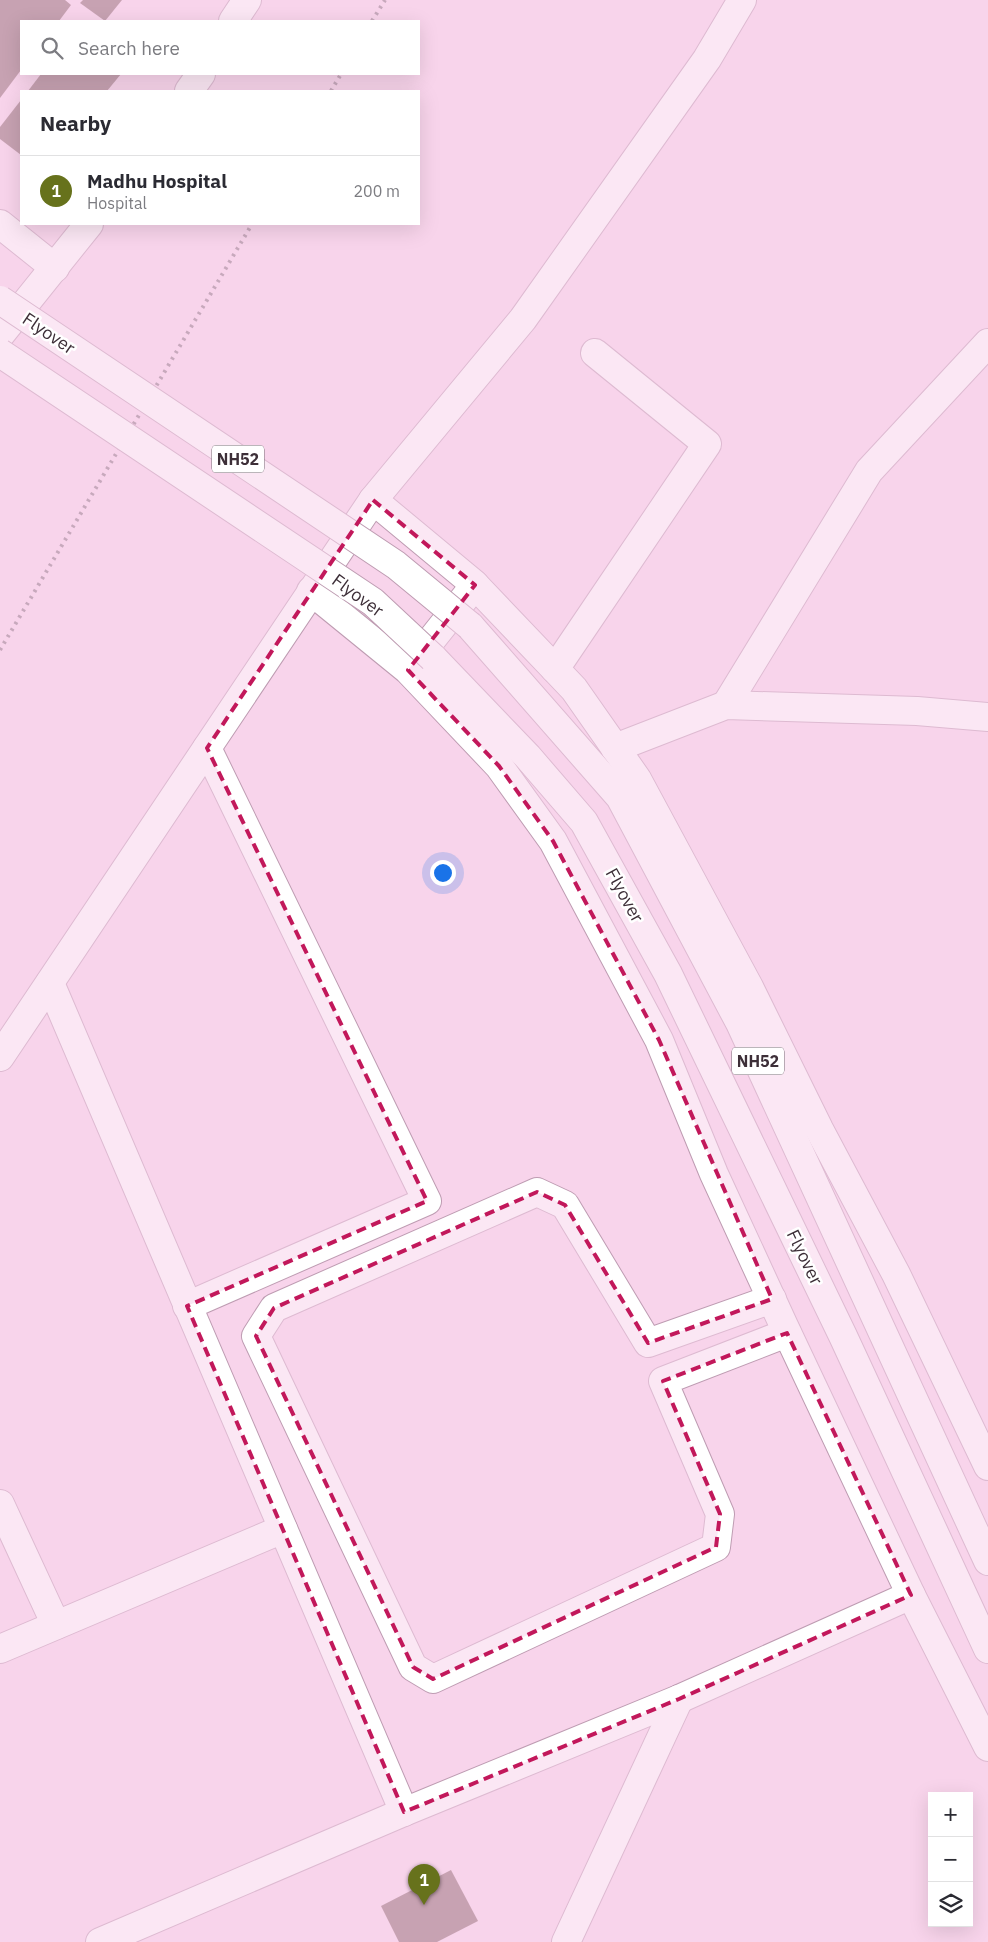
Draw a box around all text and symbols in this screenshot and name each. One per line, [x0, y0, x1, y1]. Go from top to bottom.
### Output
search box [20, 20, 420, 75]
icon: search [38, 34, 66, 62]
text: Search here [78, 36, 180, 60]
text: Nearby [40, 109, 111, 137]
text: Madhu Hospital [87, 169, 227, 193]
text: 1 [51, 181, 61, 201]
text: 200 m [353, 181, 400, 201]
text: Hospital [87, 193, 147, 213]
street label: Flyover [18, 307, 80, 359]
road number: NH52 [212, 446, 264, 472]
street label: Flyover [327, 568, 389, 622]
your location [430, 860, 456, 886]
street label: Flyover [601, 864, 650, 927]
road number: NH52 [732, 1048, 784, 1074]
street label: Flyover [782, 1226, 828, 1289]
map controls [928, 1792, 973, 1927]
button: + [928, 1792, 973, 1837]
button: − [928, 1837, 973, 1882]
pin: 1 [408, 1864, 440, 1905]
button: layers [928, 1882, 973, 1927]

